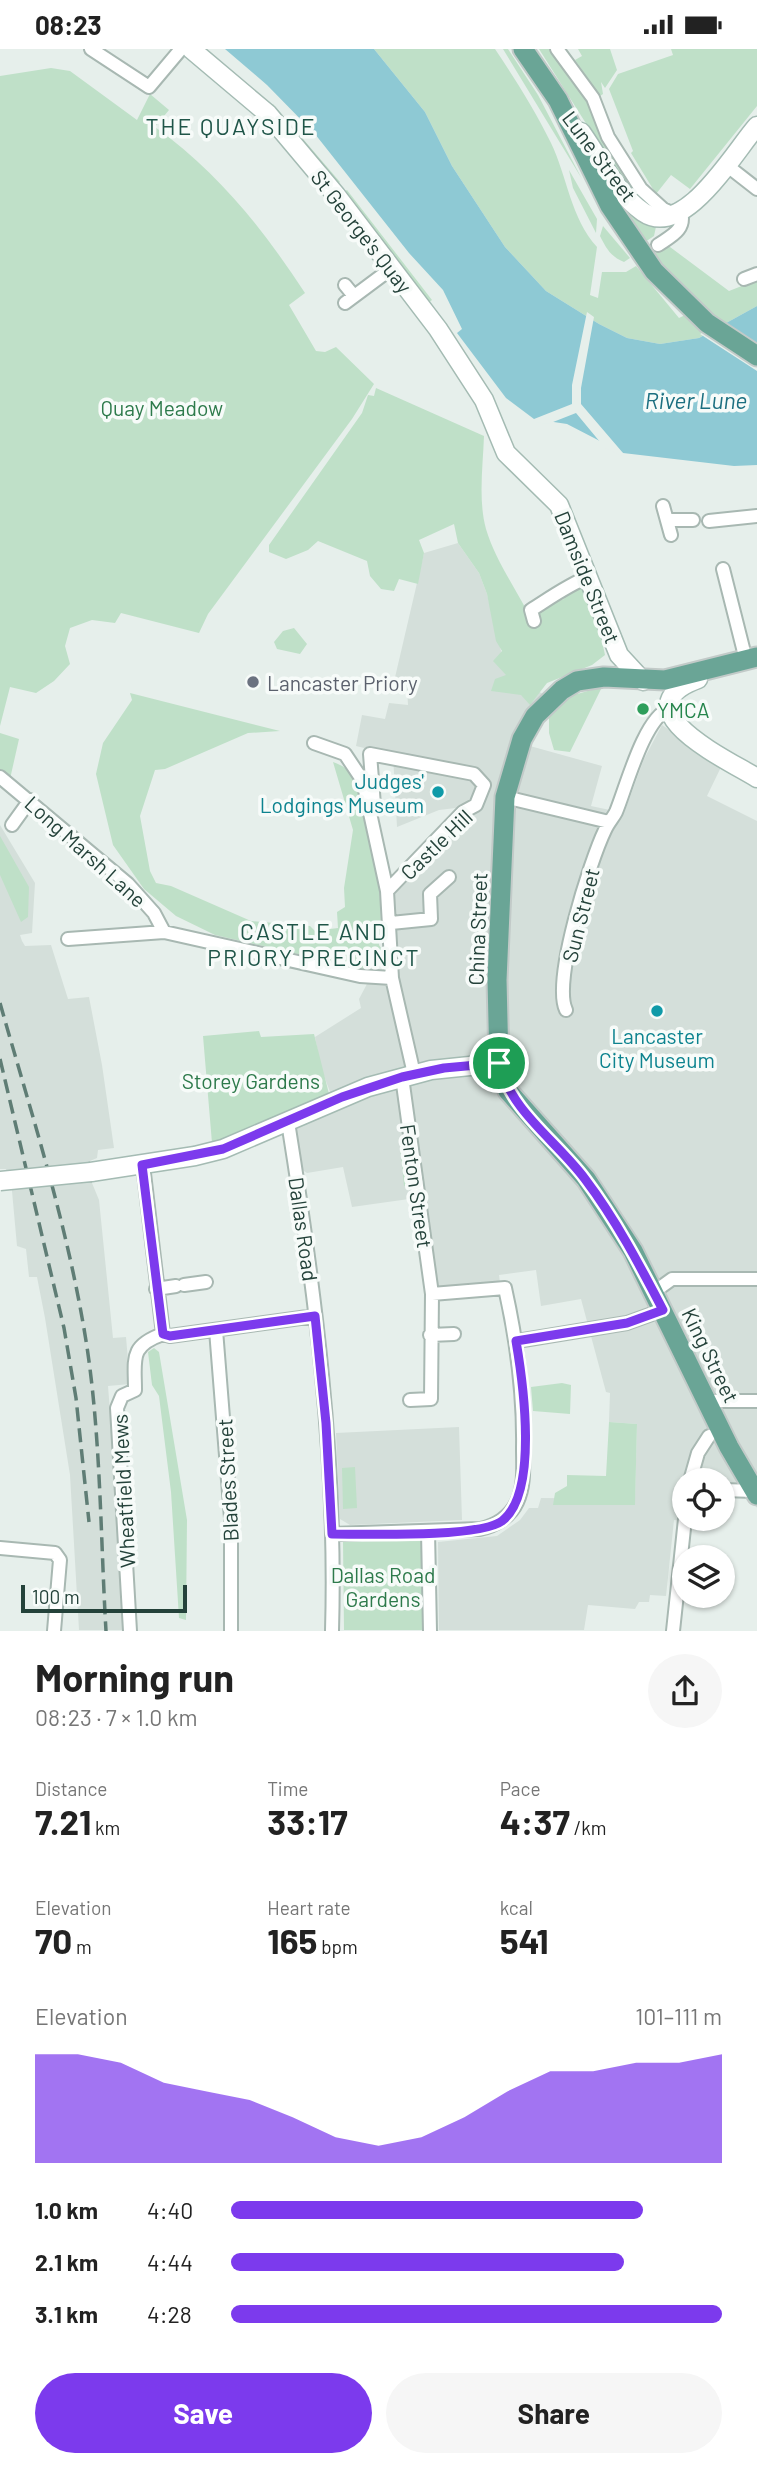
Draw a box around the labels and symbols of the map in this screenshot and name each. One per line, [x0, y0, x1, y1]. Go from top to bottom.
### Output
street label: Lune Street [558, 106, 642, 206]
district label: THE QUAYSIDE [145, 112, 317, 140]
street label: St George's Quay [306, 165, 418, 298]
water label: River Lune [645, 386, 747, 414]
park label: Quay Meadow [101, 395, 223, 420]
street label: Damside Street [550, 507, 626, 647]
place label: Lancaster Priory [267, 670, 418, 695]
marker: Lancaster Priory [245, 674, 261, 690]
place label: YMCA [657, 697, 710, 722]
marker: YMCA [635, 701, 651, 717]
place label: Judges' Lodgings Museum [260, 768, 424, 817]
marker: Judges' Lodgings Museum [430, 784, 446, 800]
street label: Long Marsh Lane [20, 790, 152, 912]
street label: Castle Hill [395, 804, 477, 884]
street label: Sun Street [556, 865, 604, 965]
street label: China Street [463, 872, 491, 986]
district label: CASTLE AND PRIORY PRECINCT [207, 917, 421, 971]
marker: Lancaster City Museum [649, 1003, 665, 1019]
place label: Lancaster City Museum [599, 1023, 715, 1072]
pin [469, 1033, 529, 1093]
park label: Storey Gardens [182, 1068, 320, 1093]
street label: Fenton Street [396, 1122, 438, 1250]
street label: Dallas Road [284, 1175, 324, 1283]
street label: King Street [677, 1304, 745, 1406]
street label: Wheatfield Mews [106, 1413, 140, 1569]
street label: Blades Street [211, 1418, 243, 1542]
park label: Dallas Road Gardens [331, 1562, 435, 1611]
scale bar [21, 1581, 187, 1613]

